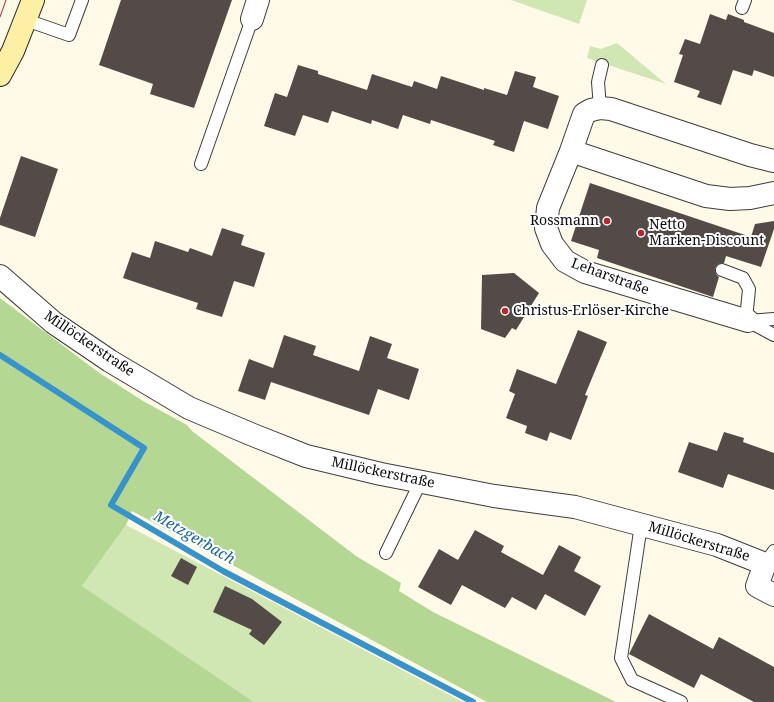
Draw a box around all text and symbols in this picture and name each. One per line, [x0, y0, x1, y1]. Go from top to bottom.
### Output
place label: Rossmann [530, 213, 599, 229]
marker: Rossmann [602, 216, 612, 226]
place label: Netto Marken-Discount [649, 217, 764, 250]
marker: Netto Marken-Discount [636, 228, 646, 238]
street label: Leharstraße [569, 255, 651, 299]
place label: Christus-Erlöser-Kirche [513, 303, 669, 319]
marker: Christus-Erlöser-Kirche [500, 306, 510, 316]
street label: Millöckerstraße [41, 308, 137, 380]
street label: Millöckerstraße [330, 454, 436, 492]
water label: Metzgerbach [150, 508, 238, 568]
street label: Millöckerstraße [646, 519, 752, 565]

